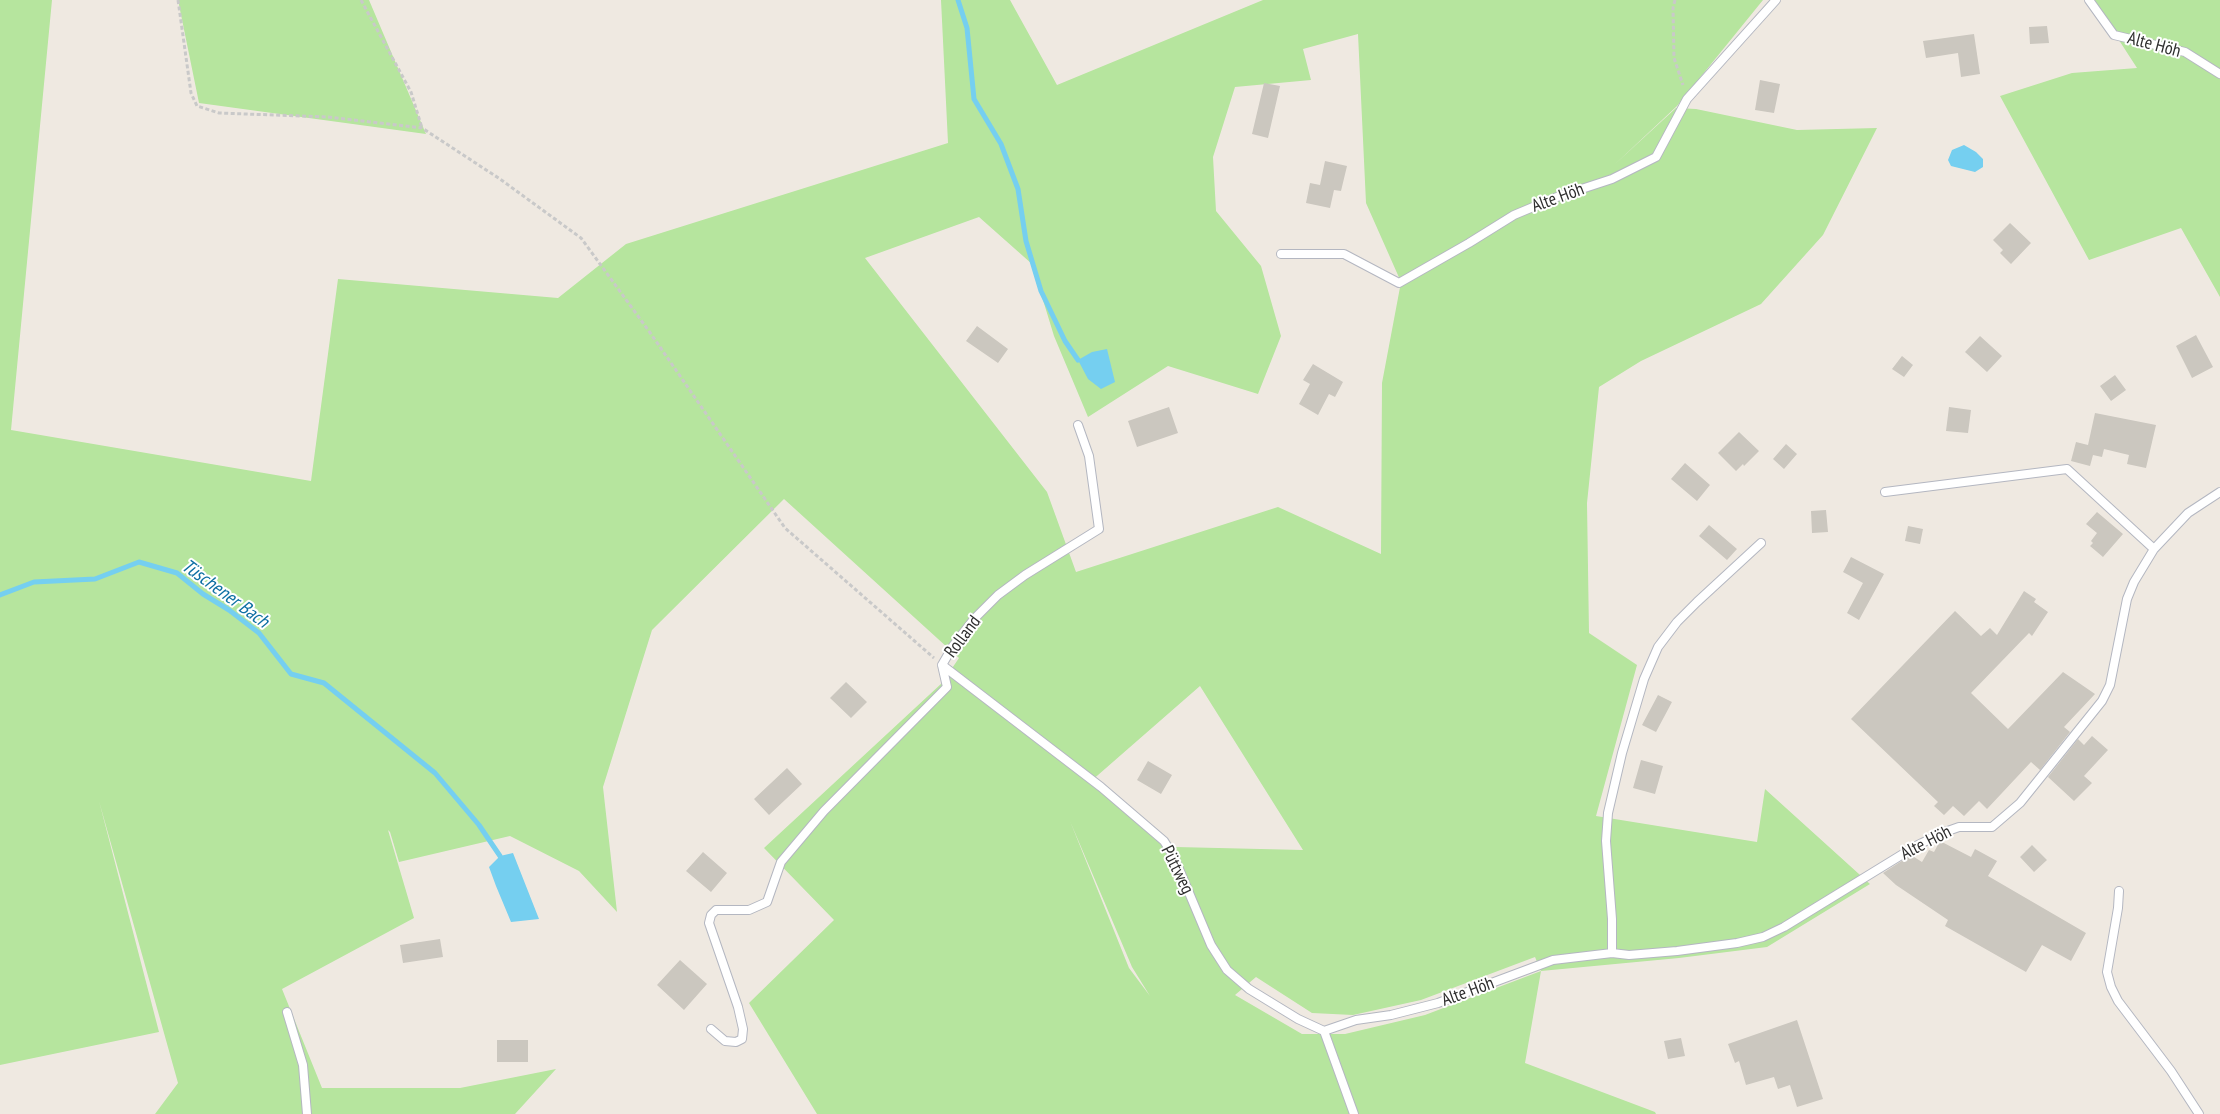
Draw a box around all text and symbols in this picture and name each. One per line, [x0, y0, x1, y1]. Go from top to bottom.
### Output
street label: Alte Höh [2125, 28, 2183, 62]
street label: Alte Höh [1529, 179, 1587, 217]
water label: Tüschener Bach [177, 555, 273, 633]
street label: Rolland [940, 612, 986, 662]
street label: Alte Höh [1897, 821, 1955, 865]
street label: Püttweg [1156, 842, 1198, 898]
street label: Alte Höh [1439, 973, 1497, 1011]

